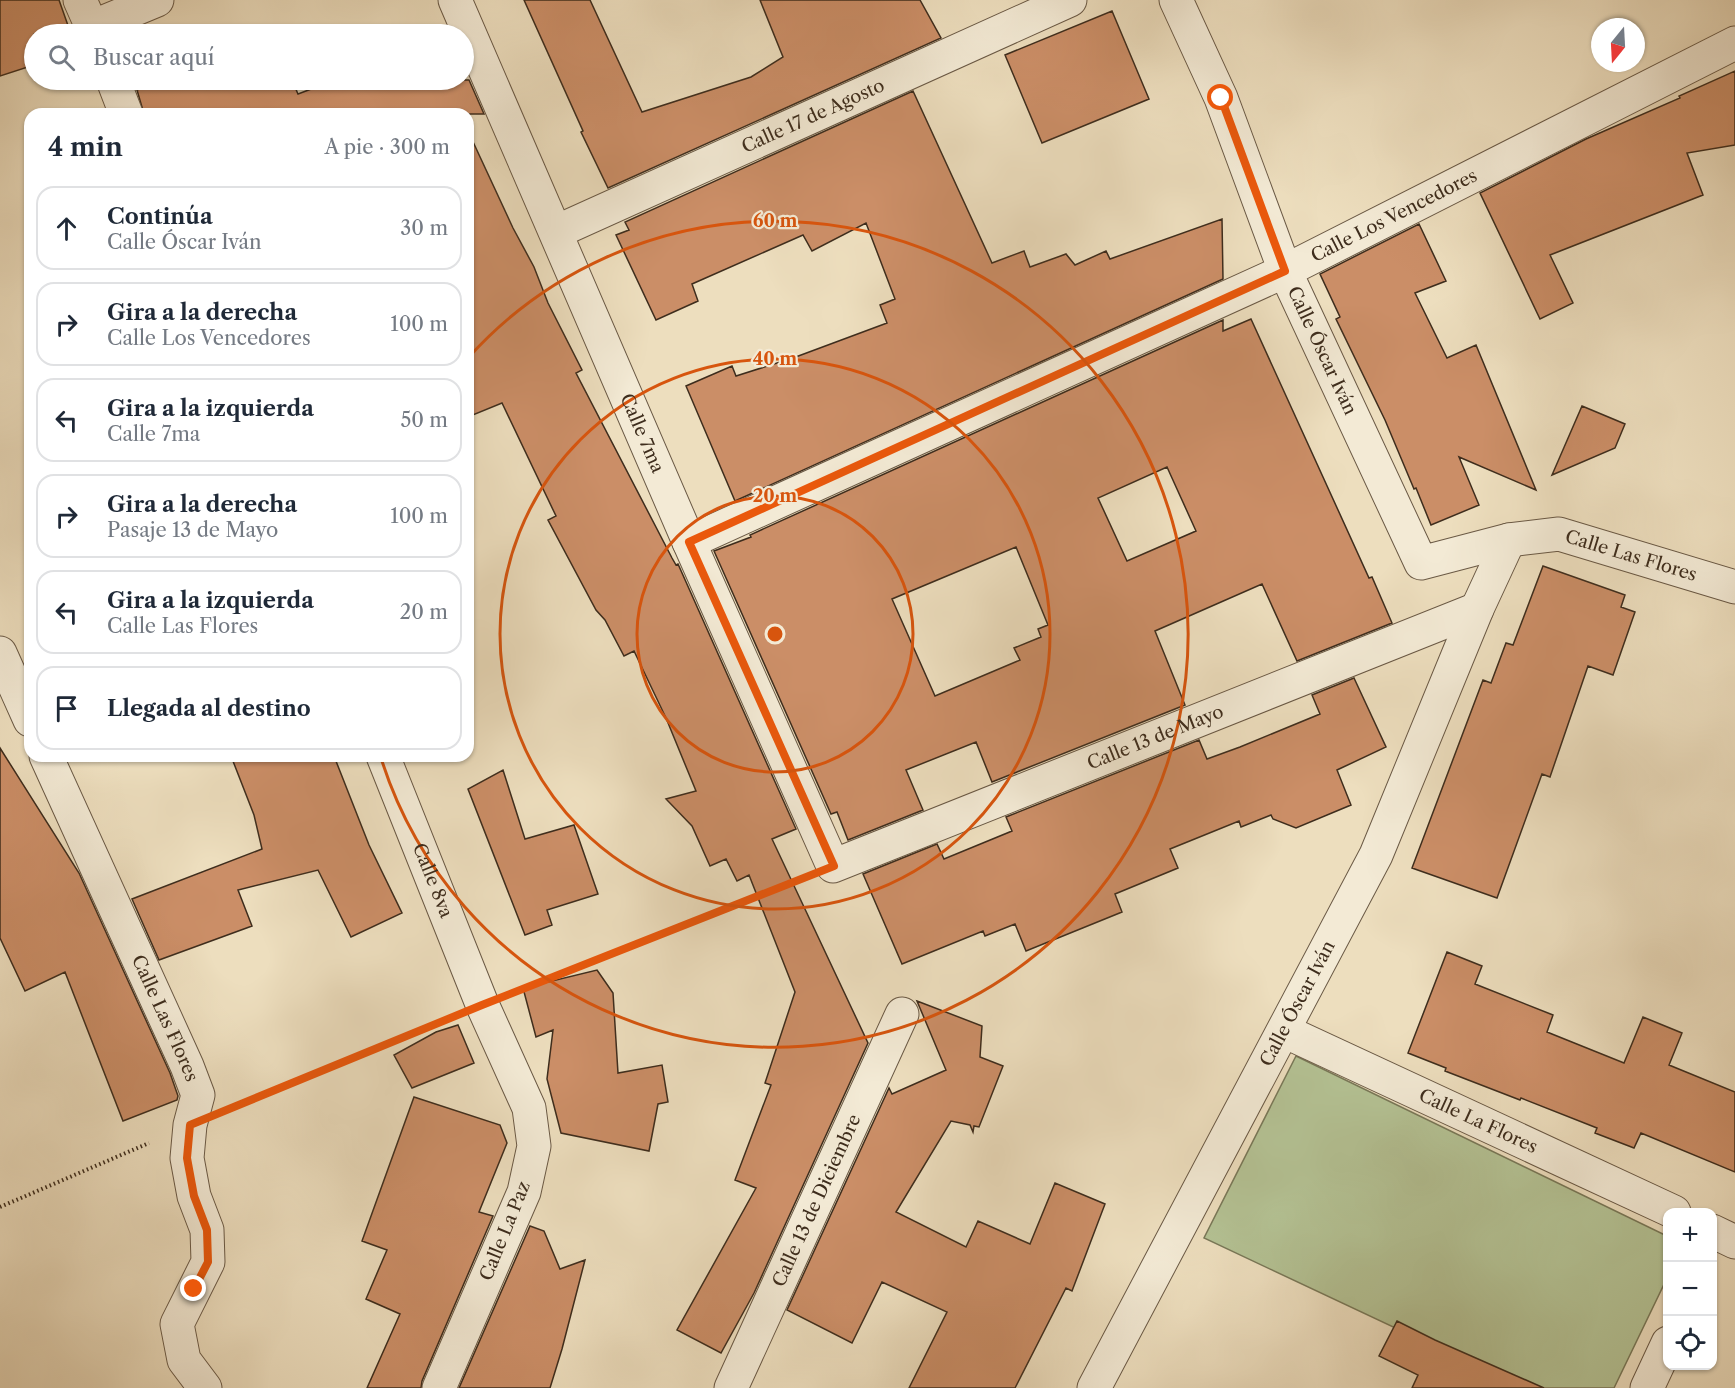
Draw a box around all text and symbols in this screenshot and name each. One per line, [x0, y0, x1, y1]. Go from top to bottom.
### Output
north arrow [1591, 18, 1645, 72]
search box [24, 24, 474, 90]
icon: search [45, 41, 78, 74]
text: Buscar aquí [93, 44, 215, 71]
street label: Calle 17 de Agosto [738, 74, 888, 158]
route start [1207, 84, 1233, 110]
text: 4 min [48, 131, 123, 163]
text: A pie · 300 m [324, 135, 450, 159]
street label: Calle Los Vencedores [1307, 164, 1481, 267]
text: Continúa [107, 203, 213, 230]
text: 60 m [753, 210, 797, 232]
icon: ahead [50, 212, 83, 245]
text: 30 m [400, 216, 448, 240]
text: Calle Óscar Iván [107, 230, 262, 254]
street label: Calle Óscar Iván [1283, 283, 1361, 418]
text: Gira a la derecha [107, 299, 297, 326]
icon: right [50, 308, 83, 341]
text: 100 m [390, 312, 448, 336]
text: Calle Los Vencedores [107, 326, 311, 350]
text: 40 m [753, 348, 797, 370]
street label: Calle 7ma [615, 390, 669, 477]
text: Gira a la izquierda [107, 395, 314, 422]
icon: left [50, 404, 83, 437]
text: 50 m [401, 408, 448, 432]
text: Calle 7ma [107, 422, 200, 446]
text: 20 m [753, 485, 797, 507]
text: Gira a la derecha [107, 491, 297, 518]
icon: right [50, 500, 83, 533]
text: 100 m [390, 504, 448, 528]
text: Pasaje 13 de Mayo [107, 518, 278, 542]
street label: Calle Las Flores [1563, 526, 1700, 586]
text: Gira a la izquierda [107, 587, 314, 614]
icon: left [50, 596, 83, 629]
text: 20 m [400, 600, 448, 624]
text: Calle Las Flores [107, 614, 258, 638]
centre of rings [765, 624, 785, 644]
icon: arrive [50, 692, 83, 725]
text: Llegada al destino [107, 695, 311, 722]
street label: Calle 13 de Mayo [1084, 700, 1227, 774]
street label: Calle 8va [408, 840, 458, 921]
street label: Calle Óscar Iván [1255, 937, 1340, 1070]
street label: Calle Las Flores [127, 952, 203, 1084]
street label: Calle La Flores [1415, 1084, 1541, 1158]
street label: Calle 13 de Diciembre [768, 1111, 866, 1290]
street label: Calle La Paz [475, 1178, 535, 1284]
map controls [1663, 1208, 1717, 1370]
button: + [1663, 1208, 1717, 1262]
button: − [1663, 1262, 1717, 1316]
route end [180, 1275, 206, 1301]
button: locate [1663, 1316, 1717, 1370]

